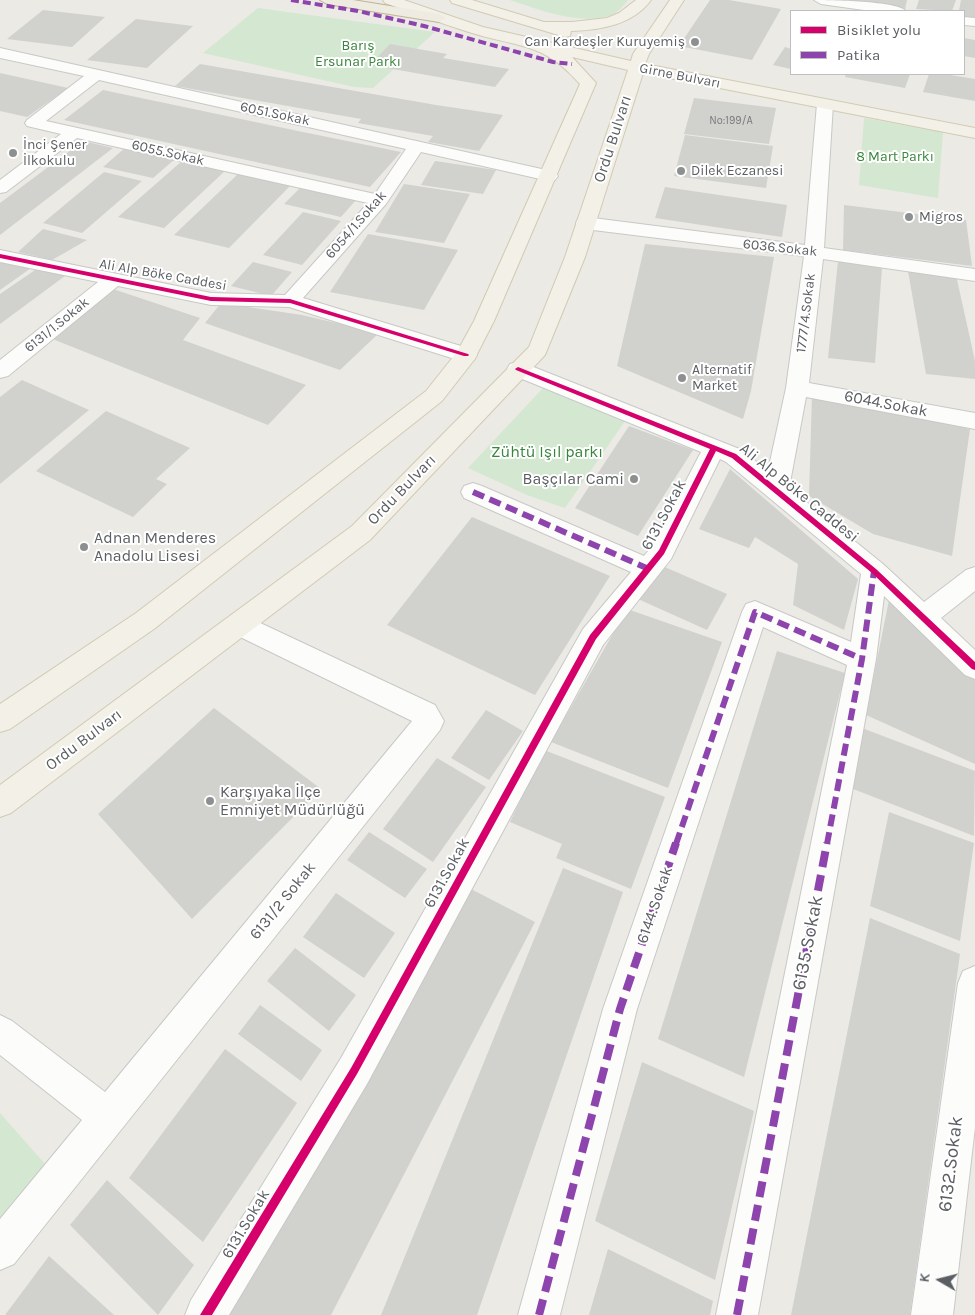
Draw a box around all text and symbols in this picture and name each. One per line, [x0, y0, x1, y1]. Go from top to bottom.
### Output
legend [790, 10, 965, 75]
text: Bisiklet yolu [837, 21, 921, 39]
place label: Can Kardeşler Kuruyemiş [524, 34, 685, 50]
marker: Can Kardeşler Kuruyemiş [689, 36, 701, 48]
park label: Barış Ersunar Parkı [315, 38, 401, 70]
text: Patika [837, 46, 880, 64]
street label: Girne Bulvarı [638, 60, 722, 92]
street label: Ordu Bulvarı [590, 93, 636, 185]
street label: 6051.Sokak [239, 98, 311, 130]
house number: No:199/A [709, 114, 753, 128]
street label: 6055.Sokak [130, 136, 206, 170]
place label: İnci Şener İlkokulu [23, 137, 86, 170]
marker: İnci Şener İlkokulu [7, 147, 19, 159]
park label: 8 Mart Parkı [856, 149, 934, 165]
place label: Dilek Eczanesi [691, 163, 783, 179]
marker: Dilek Eczanesi [675, 165, 687, 177]
street label: 6054/1.Sokak [322, 187, 390, 263]
place label: Migros [919, 209, 963, 225]
marker: Migros [903, 211, 915, 223]
street label: 6036.Sokak [742, 236, 818, 260]
street label: Ali Alp Böke Caddesi [98, 256, 228, 294]
street label: 1777/4.Sokak [793, 272, 819, 354]
street label: 6131/1.Sokak [21, 294, 93, 356]
place label: Alternatif Market [692, 362, 752, 394]
marker: Alternatif Market [676, 372, 688, 384]
street label: 6044.Sokak [843, 387, 929, 421]
street label: Ali Alp Böke Caddesi [736, 439, 862, 547]
park label: Zühtü Işıl parkı [491, 442, 603, 462]
street label: Ordu Bulvarı [364, 451, 440, 529]
place label: Başçılar Cami [523, 469, 624, 489]
marker: Başçılar Cami [628, 473, 640, 485]
street label: 6131.Sokak [637, 476, 691, 554]
place label: Adnan Menderes Anadolu Lisesi [94, 528, 216, 566]
marker: Adnan Menderes Anadolu Lisesi [78, 541, 90, 553]
street label: Ordu Bulvarı [42, 705, 126, 775]
place label: Karşıyaka İlçe Emniyet Müdürlüğü [220, 782, 365, 820]
marker: Karşıyaka İlçe Emniyet Müdürlüğü [204, 795, 216, 807]
street label: 6131.Sokak [420, 835, 474, 911]
street label: 6131/2 Sokak [246, 858, 320, 944]
street label: 6144.Sokak [633, 864, 677, 946]
street label: 6135.Sokak [788, 894, 828, 992]
street label: 6132.Sokak [934, 1115, 968, 1213]
street label: 6131.Sokak [218, 1186, 274, 1262]
north arrow [915, 1255, 965, 1305]
text: K [916, 1272, 934, 1284]

